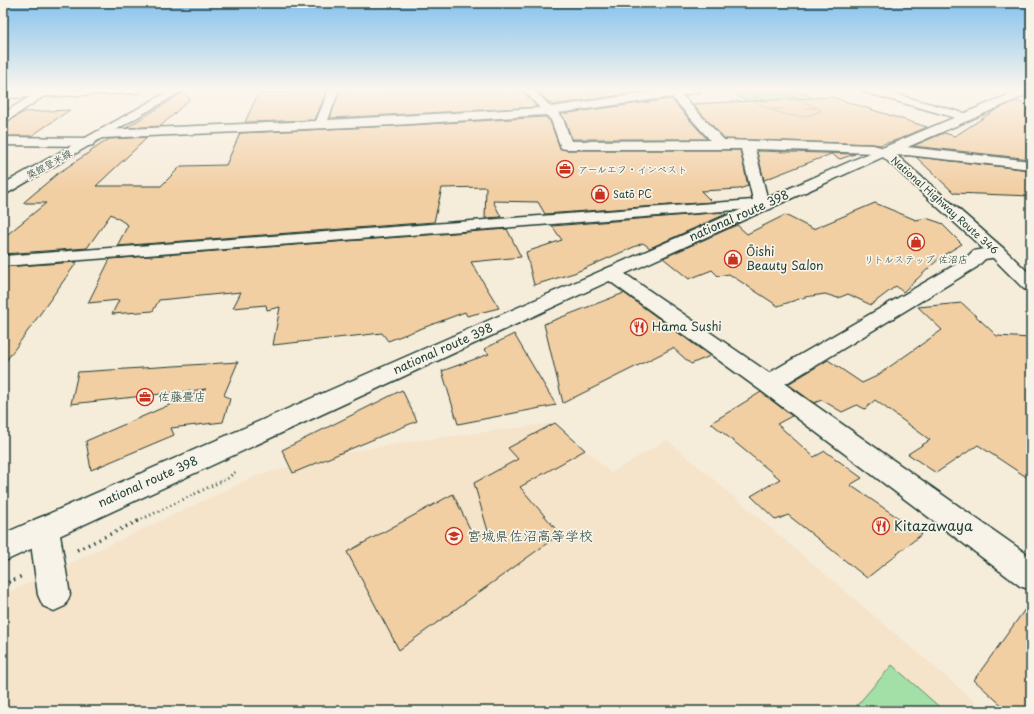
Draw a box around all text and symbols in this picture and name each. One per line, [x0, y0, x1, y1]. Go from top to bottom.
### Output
street label: 築館登米線 [23, 145, 74, 182]
street label: National Highway Route 346 [888, 152, 1002, 258]
office icon: アールエフ・インベスト [555, 159, 575, 179]
place label: アールエフ・インベスト [578, 161, 688, 176]
shop icon: Satō PC [590, 184, 610, 204]
street label: national route 398 [686, 185, 791, 245]
place label: Satō PC [613, 186, 652, 201]
shop icon: リトルステップ 佐沼店 [906, 232, 926, 252]
place label: Ōishi Beauty Salon [746, 242, 824, 274]
shop icon: Ōishi Beauty Salon [723, 249, 743, 269]
place label: リトルステップ 佐沼店 [864, 251, 968, 266]
restaurant icon: Hama Sushi [629, 317, 649, 337]
place label: Hama Sushi [652, 317, 722, 335]
street label: national route 398 [390, 318, 495, 378]
office icon: 佐藤畳店 [135, 387, 155, 407]
place label: 佐藤畳店 [158, 387, 206, 405]
street label: national route 398 [95, 451, 200, 511]
place label: Kitazawaya [894, 515, 973, 536]
restaurant icon: Kitazawaya [871, 516, 891, 536]
place label: 宮城県佐沼高等学校 [467, 525, 593, 546]
school or university icon: 宮城県佐沼高等学校 [444, 526, 464, 546]

